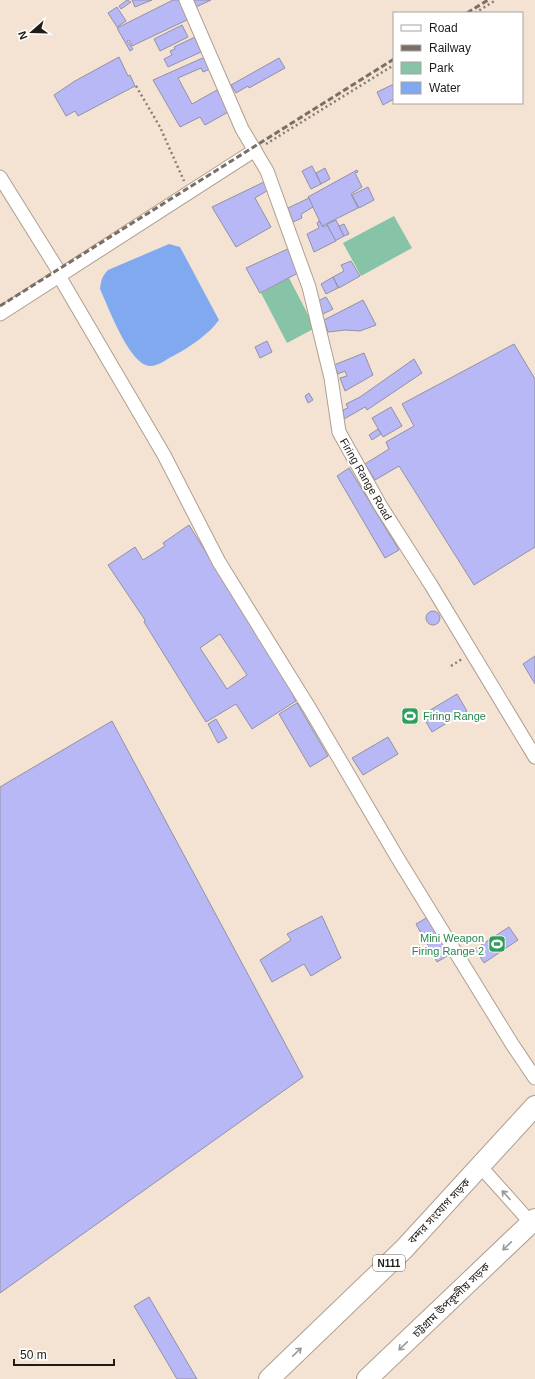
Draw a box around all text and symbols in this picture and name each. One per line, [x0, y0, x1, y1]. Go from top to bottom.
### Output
north arrow [12, 12, 52, 52]
legend [393, 12, 523, 104]
text: Road [429, 21, 458, 35]
text: N [16, 30, 30, 41]
text: Railway [429, 41, 471, 55]
text: Park [429, 61, 455, 75]
text: Water [429, 81, 461, 95]
street label: Firing Range Road [338, 436, 394, 522]
sports icon: Firing Range [400, 706, 420, 726]
place label: Firing Range [423, 710, 486, 722]
place label: Mini Weapon Firing Range 2 [412, 932, 484, 957]
sports icon: Mini Weapon Firing Range 2 [487, 934, 507, 954]
street label: বন্দর সংযোগ সড়ক [405, 1176, 472, 1247]
one-way arrow [501, 1189, 510, 1200]
one-way arrow [502, 1241, 512, 1251]
road number: N111 [373, 1255, 405, 1271]
street label: চট্টগ্রাম উপকূলীয় সড়ক [410, 1260, 492, 1341]
scale bar [14, 1341, 114, 1367]
one-way arrow [398, 1341, 408, 1351]
one-way arrow [292, 1347, 302, 1357]
text: 50 m [20, 1348, 47, 1362]

